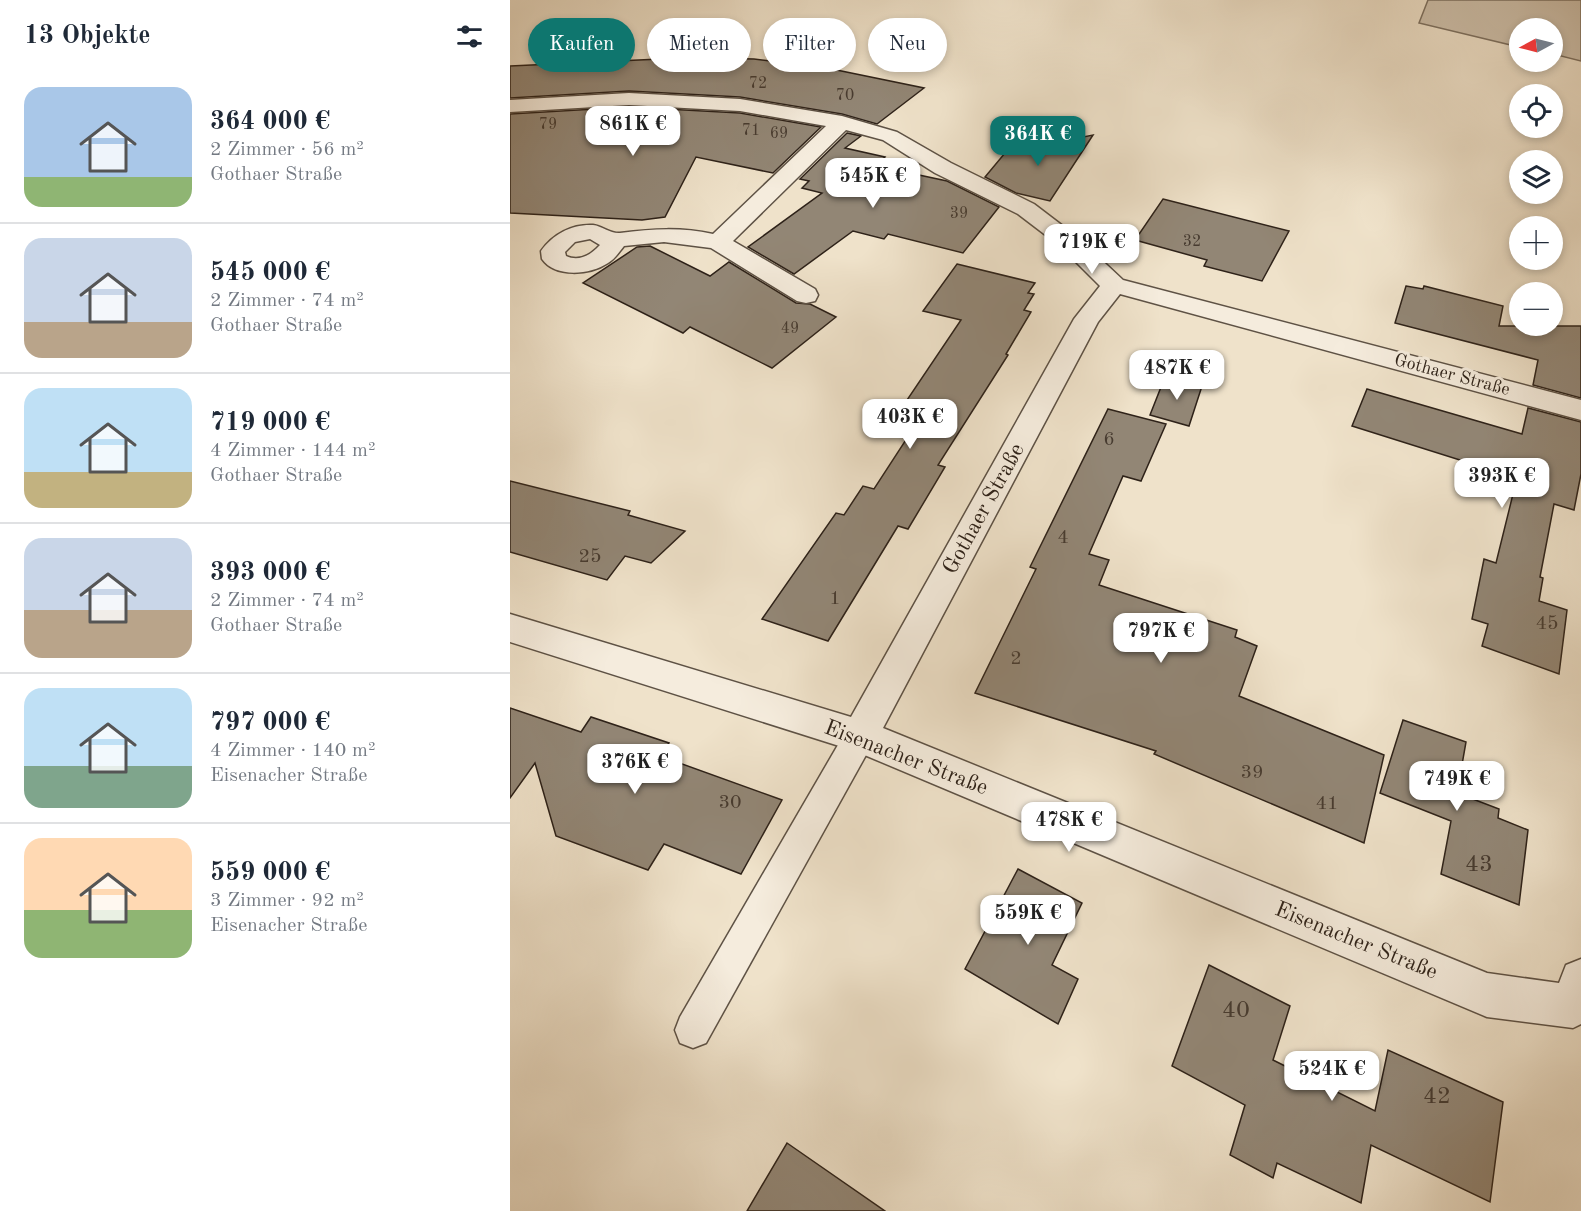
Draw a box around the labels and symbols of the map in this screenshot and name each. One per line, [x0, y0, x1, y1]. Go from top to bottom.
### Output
north arrow [1509, 18, 1563, 72]
house number: 72 [749, 76, 767, 92]
house number: 70 [836, 88, 854, 104]
pin: 861K € [584, 106, 682, 157]
pin: 364K € [989, 116, 1087, 167]
house number: 79 [539, 117, 557, 133]
house number: 71 [742, 123, 760, 139]
house number: 69 [770, 126, 788, 142]
pin: 545K € [824, 158, 922, 209]
house number: 39 [950, 206, 968, 222]
pin: 719K € [1043, 224, 1141, 275]
house number: 32 [1183, 234, 1201, 250]
house number: 49 [781, 321, 799, 337]
pin: 487K € [1128, 350, 1226, 401]
street label: Gothaer Straße [1392, 351, 1512, 399]
pin: 403K € [861, 399, 959, 450]
house number: 6 [1103, 430, 1115, 450]
street label: Gothaer Straße [939, 440, 1029, 578]
pin: 393K € [1453, 458, 1551, 509]
house number: 4 [1057, 528, 1069, 548]
house number: 25 [578, 547, 602, 567]
house number: 1 [829, 589, 841, 609]
pin: 797K € [1112, 613, 1210, 664]
house number: 45 [1535, 614, 1559, 634]
house number: 2 [1010, 649, 1022, 669]
street label: Eisenacher Straße [821, 717, 991, 799]
pin: 376K € [586, 744, 684, 795]
pin: 749K € [1408, 761, 1506, 812]
house number: 39 [1240, 763, 1264, 783]
house number: 30 [718, 793, 742, 813]
house number: 41 [1315, 794, 1339, 814]
pin: 478K € [1020, 802, 1118, 853]
house number: 43 [1465, 853, 1493, 877]
pin: 559K € [979, 895, 1077, 946]
street label: Eisenacher Straße [1272, 898, 1440, 984]
house number: 40 [1222, 999, 1250, 1023]
pin: 524K € [1283, 1051, 1381, 1102]
house number: 42 [1423, 1085, 1451, 1109]

